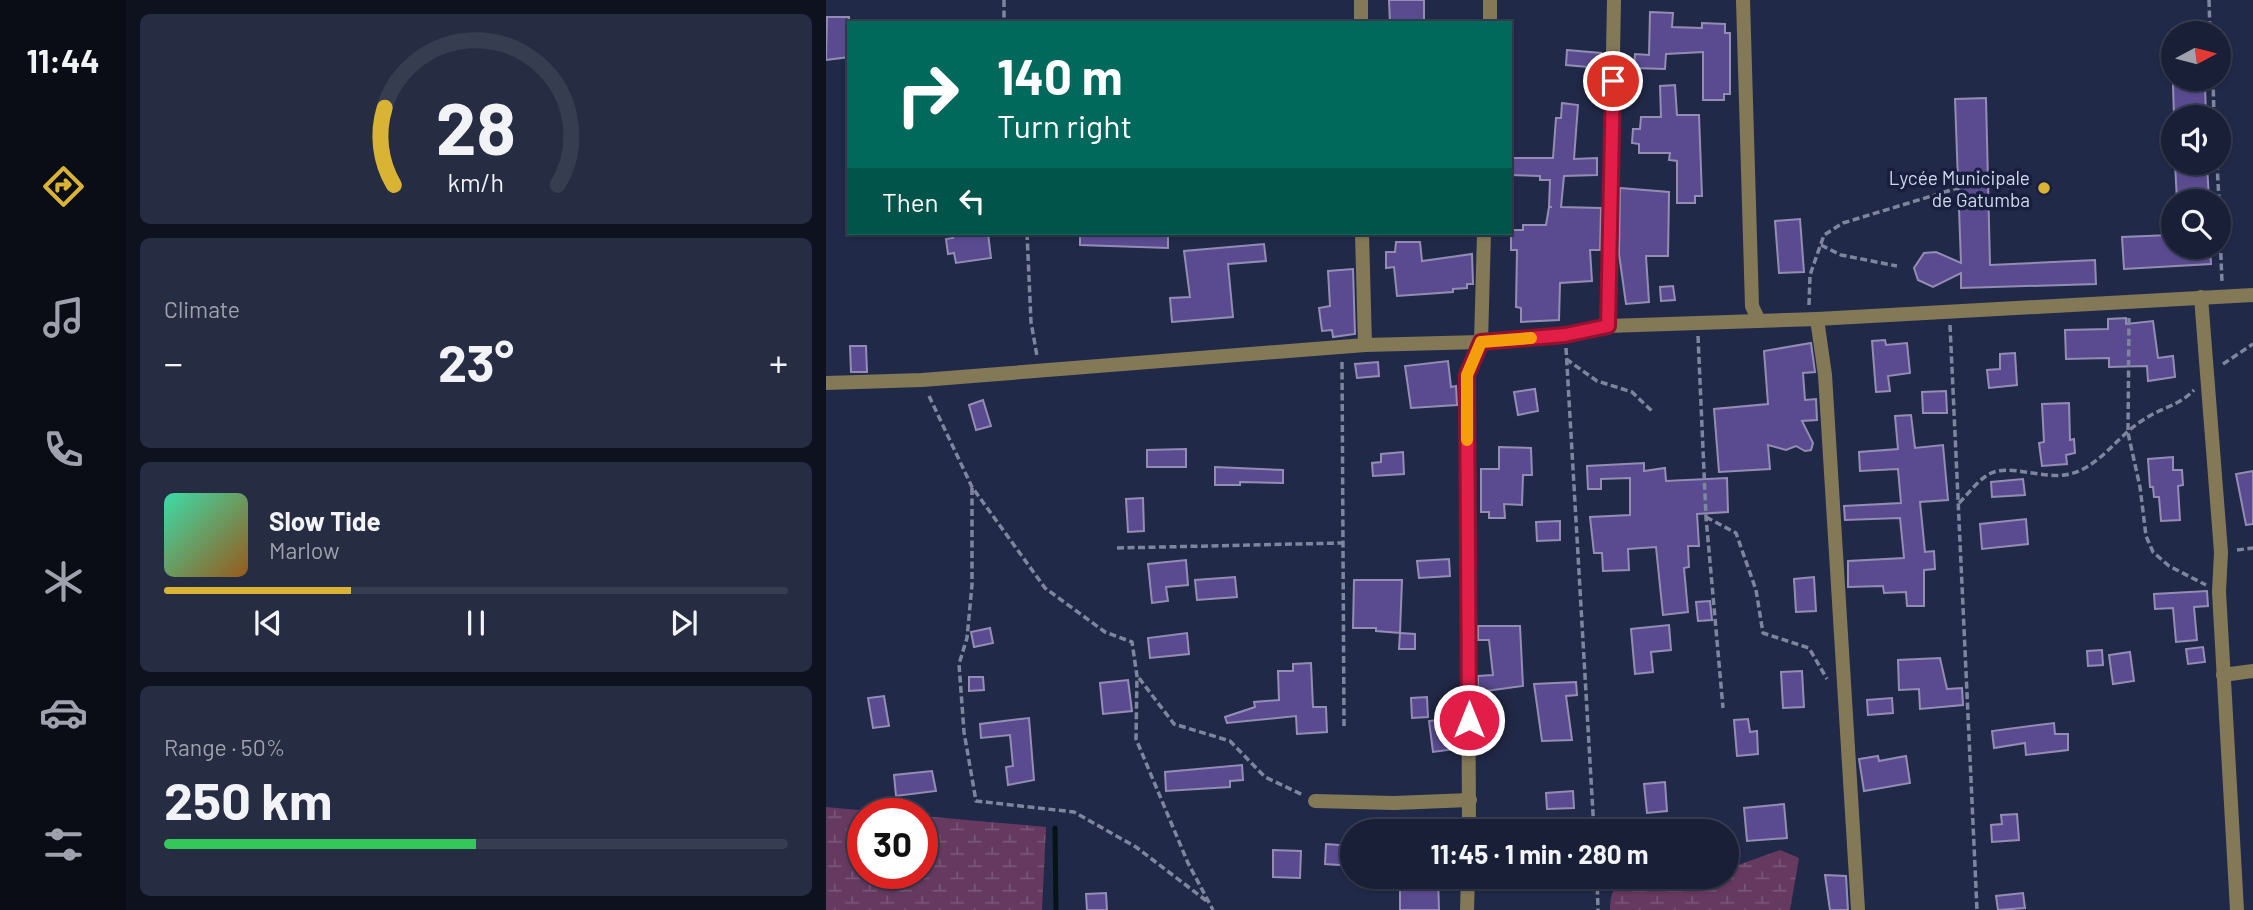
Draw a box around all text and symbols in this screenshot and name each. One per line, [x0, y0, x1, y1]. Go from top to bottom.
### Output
north arrow [2161, 21, 2231, 91]
map controls [2161, 21, 2231, 259]
text: 11:44 [26, 41, 100, 79]
text: 140 m [997, 46, 1123, 105]
icon: right [882, 49, 973, 140]
pin [1583, 51, 1643, 111]
icon: arrive [1594, 62, 1632, 100]
text: 28 [436, 82, 516, 170]
button: sound [2161, 105, 2231, 175]
text: Turn right [997, 106, 1132, 144]
icon: directions [39, 162, 88, 211]
place label: Lycée Municipale de Gatumba [1889, 166, 2030, 211]
text: km/h [448, 167, 504, 197]
marker: Lycée Municipale de Gatumba [2036, 180, 2052, 196]
icon: left [953, 182, 991, 220]
text: Then [882, 186, 939, 217]
button: search [2161, 189, 2231, 259]
icon: music [39, 293, 88, 342]
text: Climate [164, 295, 240, 323]
text: 23° [438, 330, 514, 392]
text: − [164, 339, 183, 385]
text: + [769, 339, 788, 385]
icon: phone [39, 425, 88, 474]
text: Slow Tide [269, 505, 381, 536]
text: Marlow [269, 536, 340, 564]
icon: climate [39, 557, 88, 606]
icon: previous [249, 604, 287, 642]
icon: pause [457, 604, 495, 642]
icon: next [665, 604, 703, 642]
position arrow [1432, 683, 1506, 757]
icon: car [39, 688, 88, 737]
text: Range · 50% [164, 733, 285, 761]
text: 250 km [164, 768, 332, 830]
speed limit sign: 30 [847, 798, 938, 889]
icon: filters [39, 820, 88, 869]
text: 11:45 · 1 min · 280 m [1430, 838, 1649, 869]

